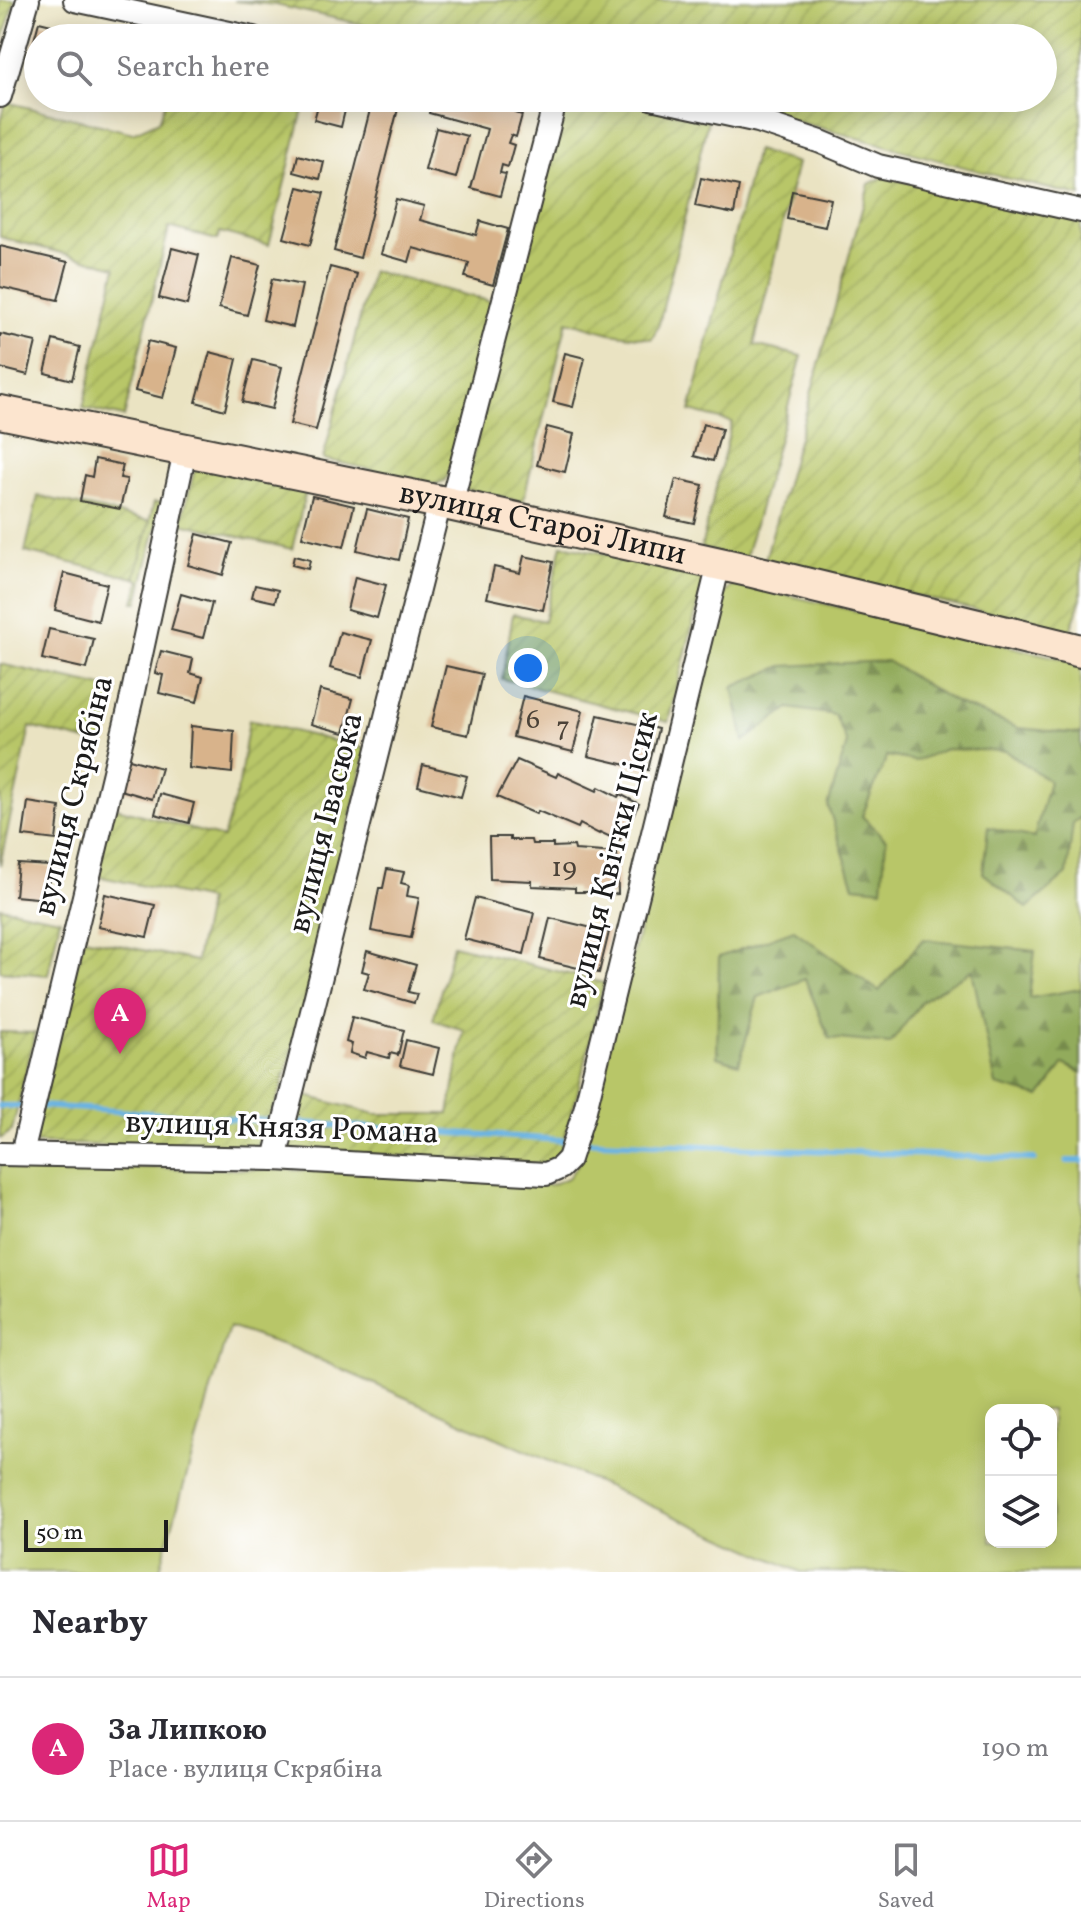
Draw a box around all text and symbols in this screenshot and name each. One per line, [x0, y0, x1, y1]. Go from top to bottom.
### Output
search box [24, 24, 1057, 112]
icon: search [52, 46, 96, 90]
text: Search here [116, 47, 270, 89]
street label: вулиця Старої Липи [395, 472, 690, 578]
your location [508, 648, 548, 688]
street label: вулиця Скрябіна [24, 671, 126, 921]
house number: 6 [526, 701, 540, 740]
street label: вулиця Квітки Цісик [555, 707, 671, 1013]
street label: вулиця Івасюка [278, 708, 376, 938]
house number: 7 [556, 708, 570, 747]
house number: 19 [551, 849, 577, 888]
pin: A [94, 988, 146, 1054]
street label: вулиця Князя Романа [124, 1102, 440, 1156]
map controls [985, 1404, 1057, 1548]
button: locate [985, 1404, 1057, 1476]
button: layers [985, 1476, 1057, 1548]
scale bar [24, 1516, 168, 1552]
text: 50 m [36, 1518, 83, 1549]
text: Nearby [32, 1601, 148, 1648]
text: За Липкою [108, 1710, 267, 1752]
text: A [49, 1731, 67, 1767]
text: 190 m [981, 1731, 1049, 1767]
text: Place · вулиця Скрябіна [108, 1752, 383, 1788]
tab: Map [147, 1838, 191, 1917]
tab: Directions [484, 1838, 585, 1917]
tab: Saved [878, 1838, 934, 1917]

